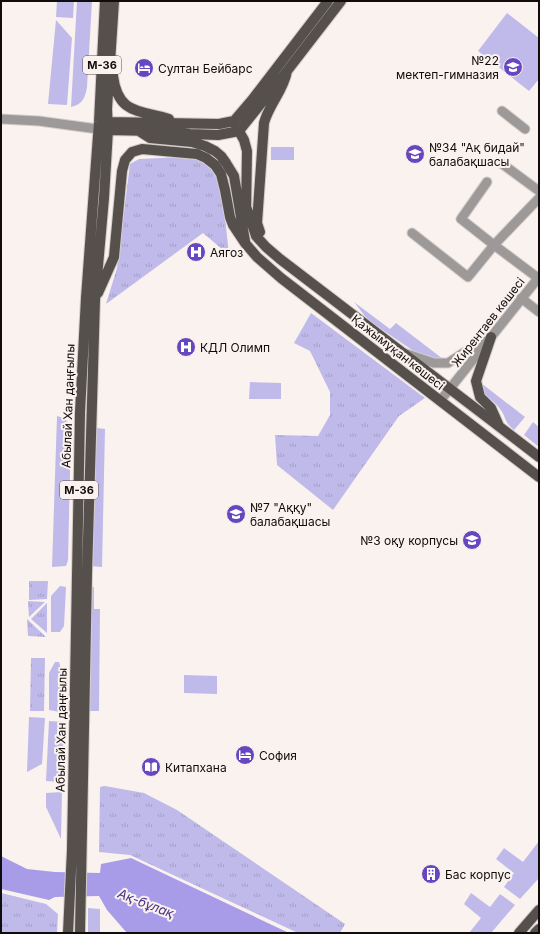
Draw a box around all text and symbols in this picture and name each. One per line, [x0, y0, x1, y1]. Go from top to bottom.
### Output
place label: №22 мектеп-гимназия [396, 53, 499, 82]
road number: M-36 [83, 56, 121, 74]
school or university icon: №22 мектеп-гимназия [502, 56, 524, 78]
hotel icon: Султан Бейбарс [133, 57, 155, 79]
place label: Султан Бейбарс [158, 61, 253, 76]
place label: №34 "Ақ бидай" балабақшасы [429, 140, 525, 169]
school or university icon: №34 "Ақ бидай" балабақшасы [404, 143, 426, 165]
hospital icon: Аягоз [185, 241, 207, 263]
place label: Аягоз [210, 245, 243, 260]
street label: Жирентаев көшесі [448, 274, 528, 370]
street label: Қажымұқан көшесі [349, 311, 448, 393]
hospital icon: КДЛ Олимп [175, 336, 197, 358]
place label: КДЛ Олимп [200, 340, 270, 355]
street label: Абылай Хан даңғылы [58, 344, 78, 468]
road number: M-36 [60, 481, 98, 499]
place label: №7 "Аққу" балабақшасы [250, 500, 330, 529]
school or university icon: №7 "Аққу" балабақшасы [225, 503, 247, 525]
school or university icon: №3 оқу корпусы [461, 529, 483, 551]
place label: №3 оқу корпусы [360, 533, 458, 548]
street label: Абылай Хан даңғылы [52, 668, 70, 792]
hotel icon: София [234, 744, 256, 766]
place label: София [259, 748, 297, 763]
library icon: Китапхана [140, 756, 162, 778]
place label: Китапхана [165, 760, 227, 775]
building icon: Бас корпус [420, 863, 442, 885]
place label: Бас корпус [445, 867, 511, 882]
water label: Ақ-бұлақ [115, 885, 177, 921]

